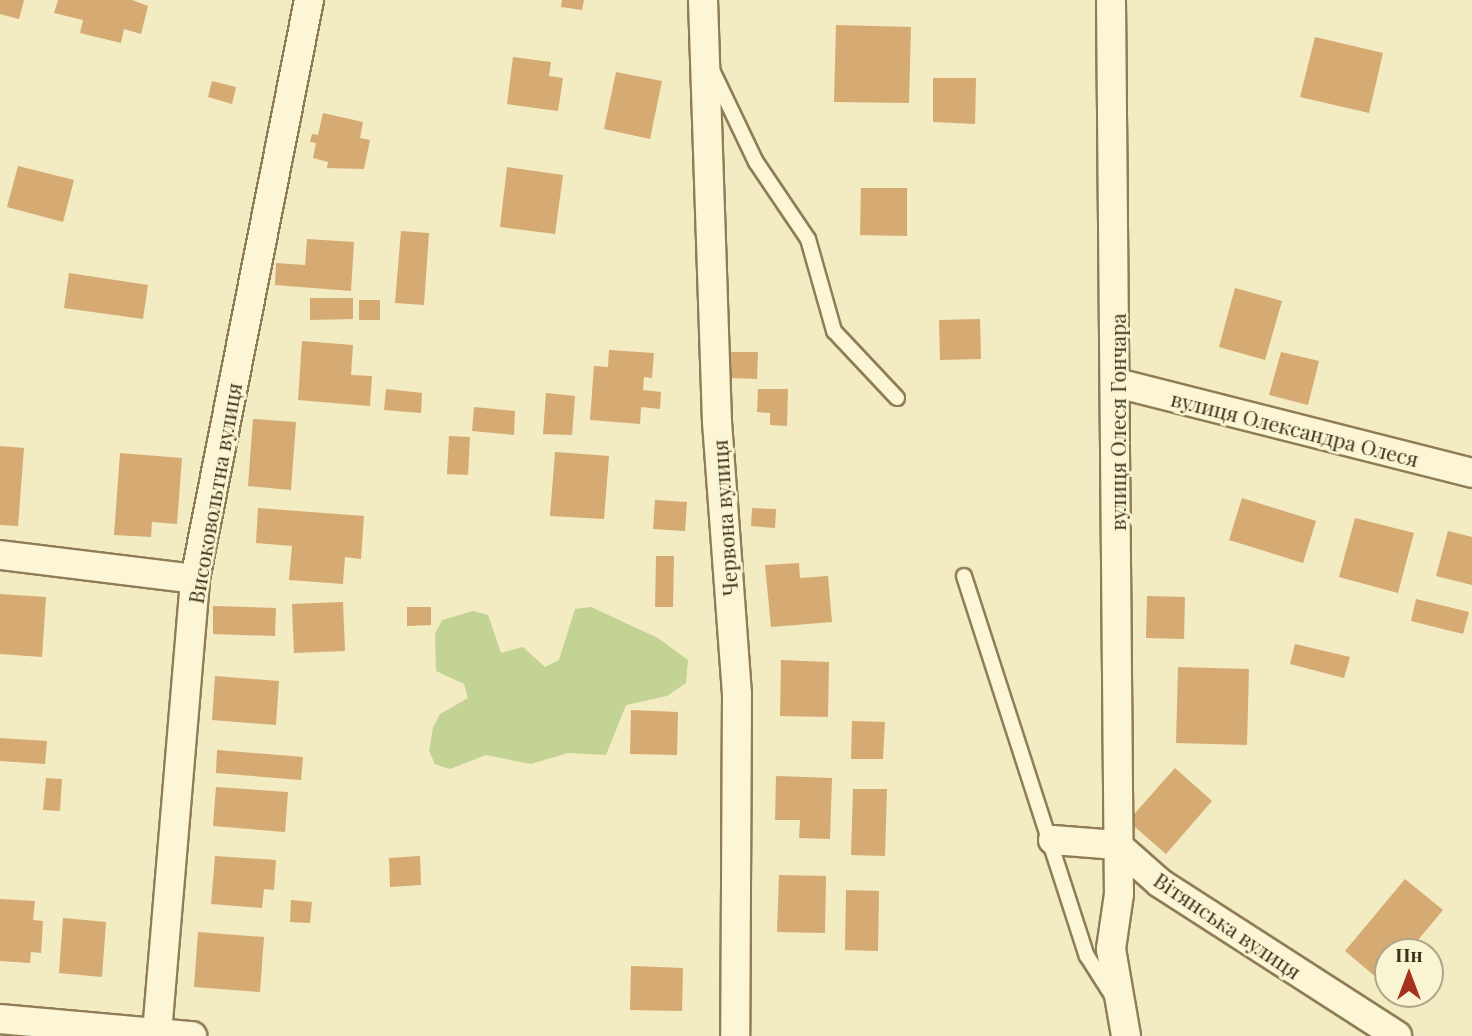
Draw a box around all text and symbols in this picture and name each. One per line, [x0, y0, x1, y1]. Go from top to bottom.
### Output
street label: вулиця Олеся Гончара [1104, 313, 1130, 531]
street label: Високовольтна вулиця [182, 381, 246, 605]
street label: вулиця Олександра Олеся [1169, 385, 1421, 471]
street label: Червона вулиця [706, 439, 742, 597]
street label: Вітянська вулиця [1150, 866, 1306, 984]
north arrow [1374, 938, 1444, 1008]
text: Пн [1395, 941, 1423, 967]

